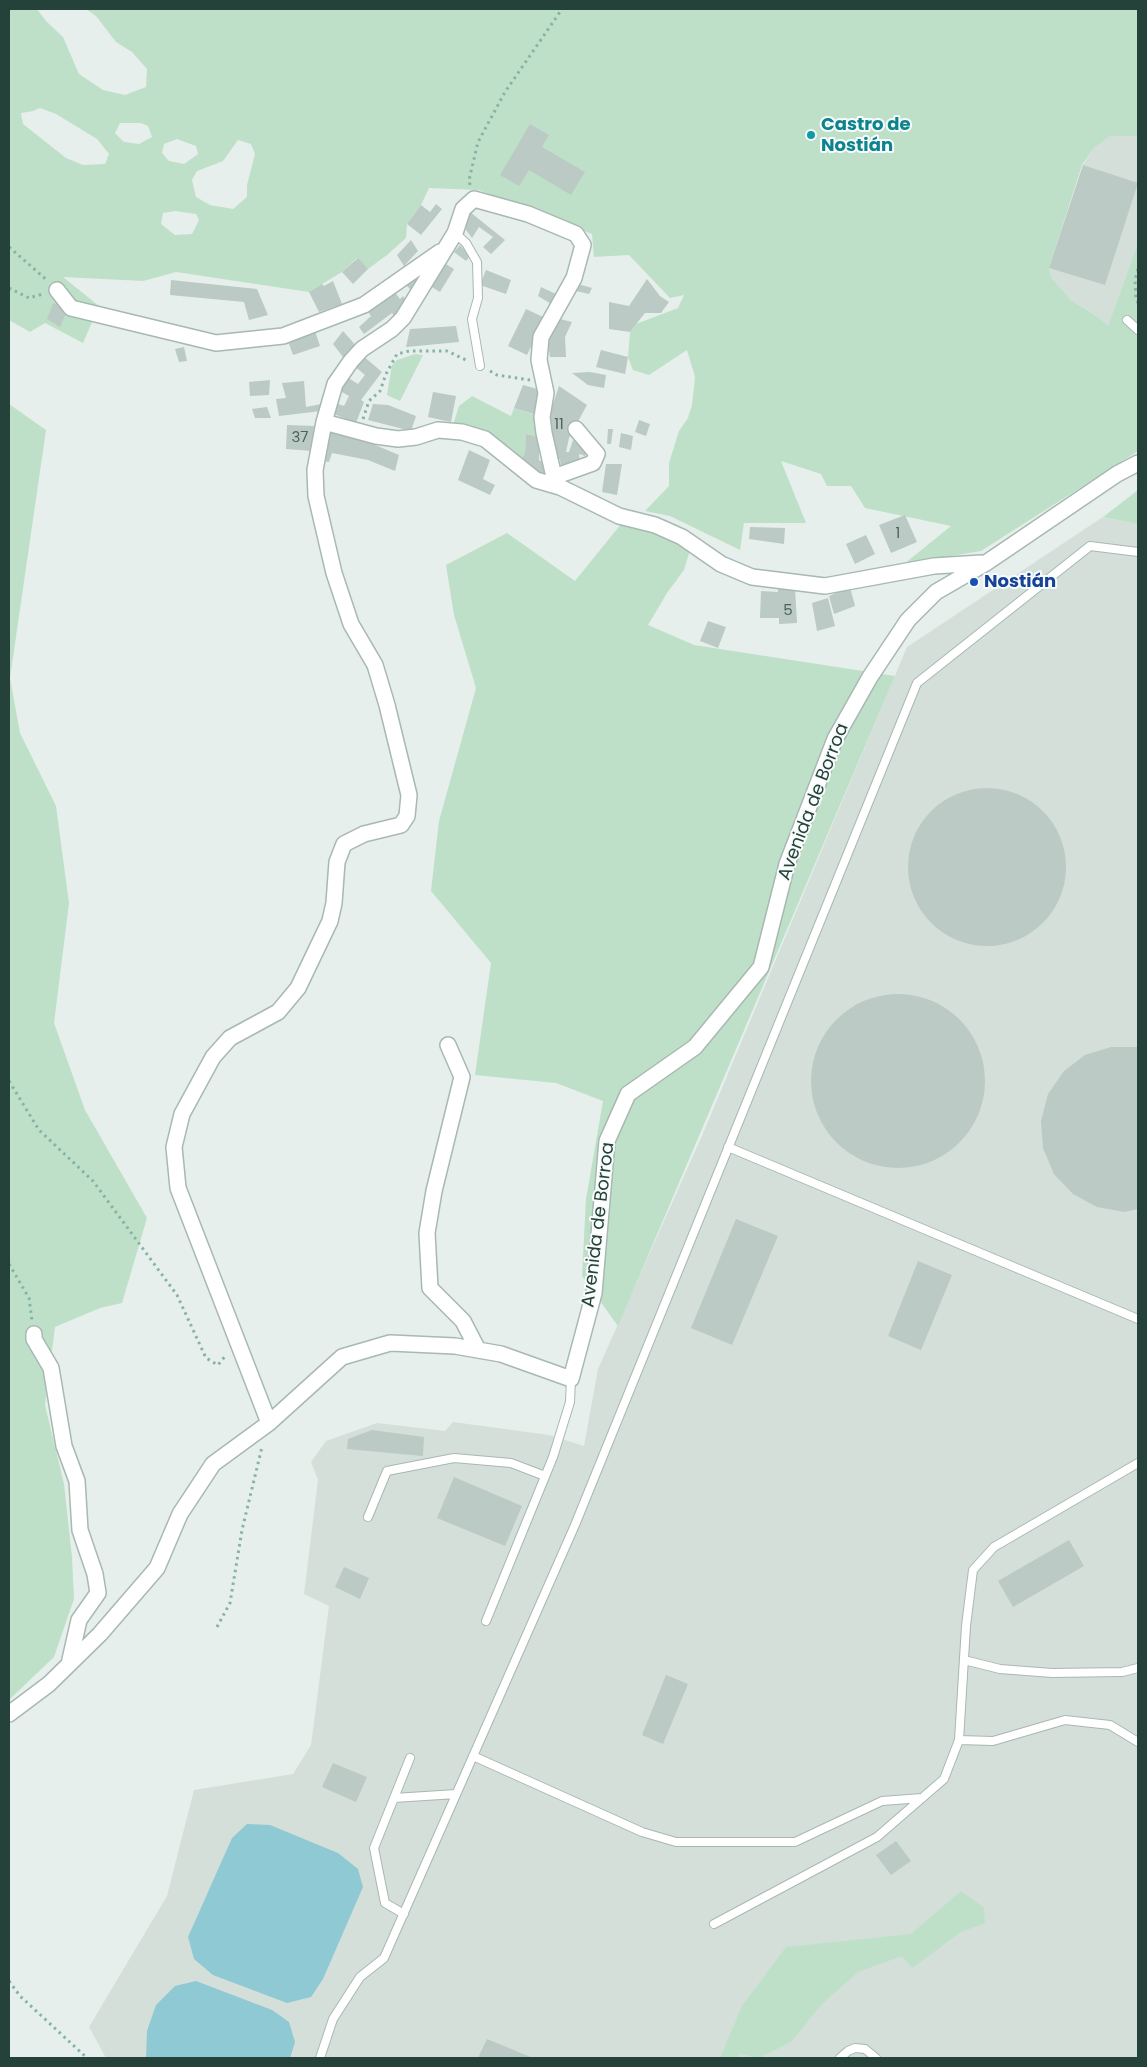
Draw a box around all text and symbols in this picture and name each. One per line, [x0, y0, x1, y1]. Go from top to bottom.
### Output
place label: Castro de Nostián [821, 114, 911, 156]
marker: Castro de Nostián [805, 129, 817, 141]
house number: 11 [554, 416, 564, 434]
house number: 37 [291, 429, 309, 447]
house number: 1 [896, 525, 900, 543]
place label: Nostián [984, 571, 1056, 593]
marker: Nostián [968, 576, 980, 588]
house number: 5 [783, 602, 793, 620]
street label: Avenida de Borroa [774, 721, 854, 883]
street label: Avenida de Borroa [578, 1141, 620, 1309]

